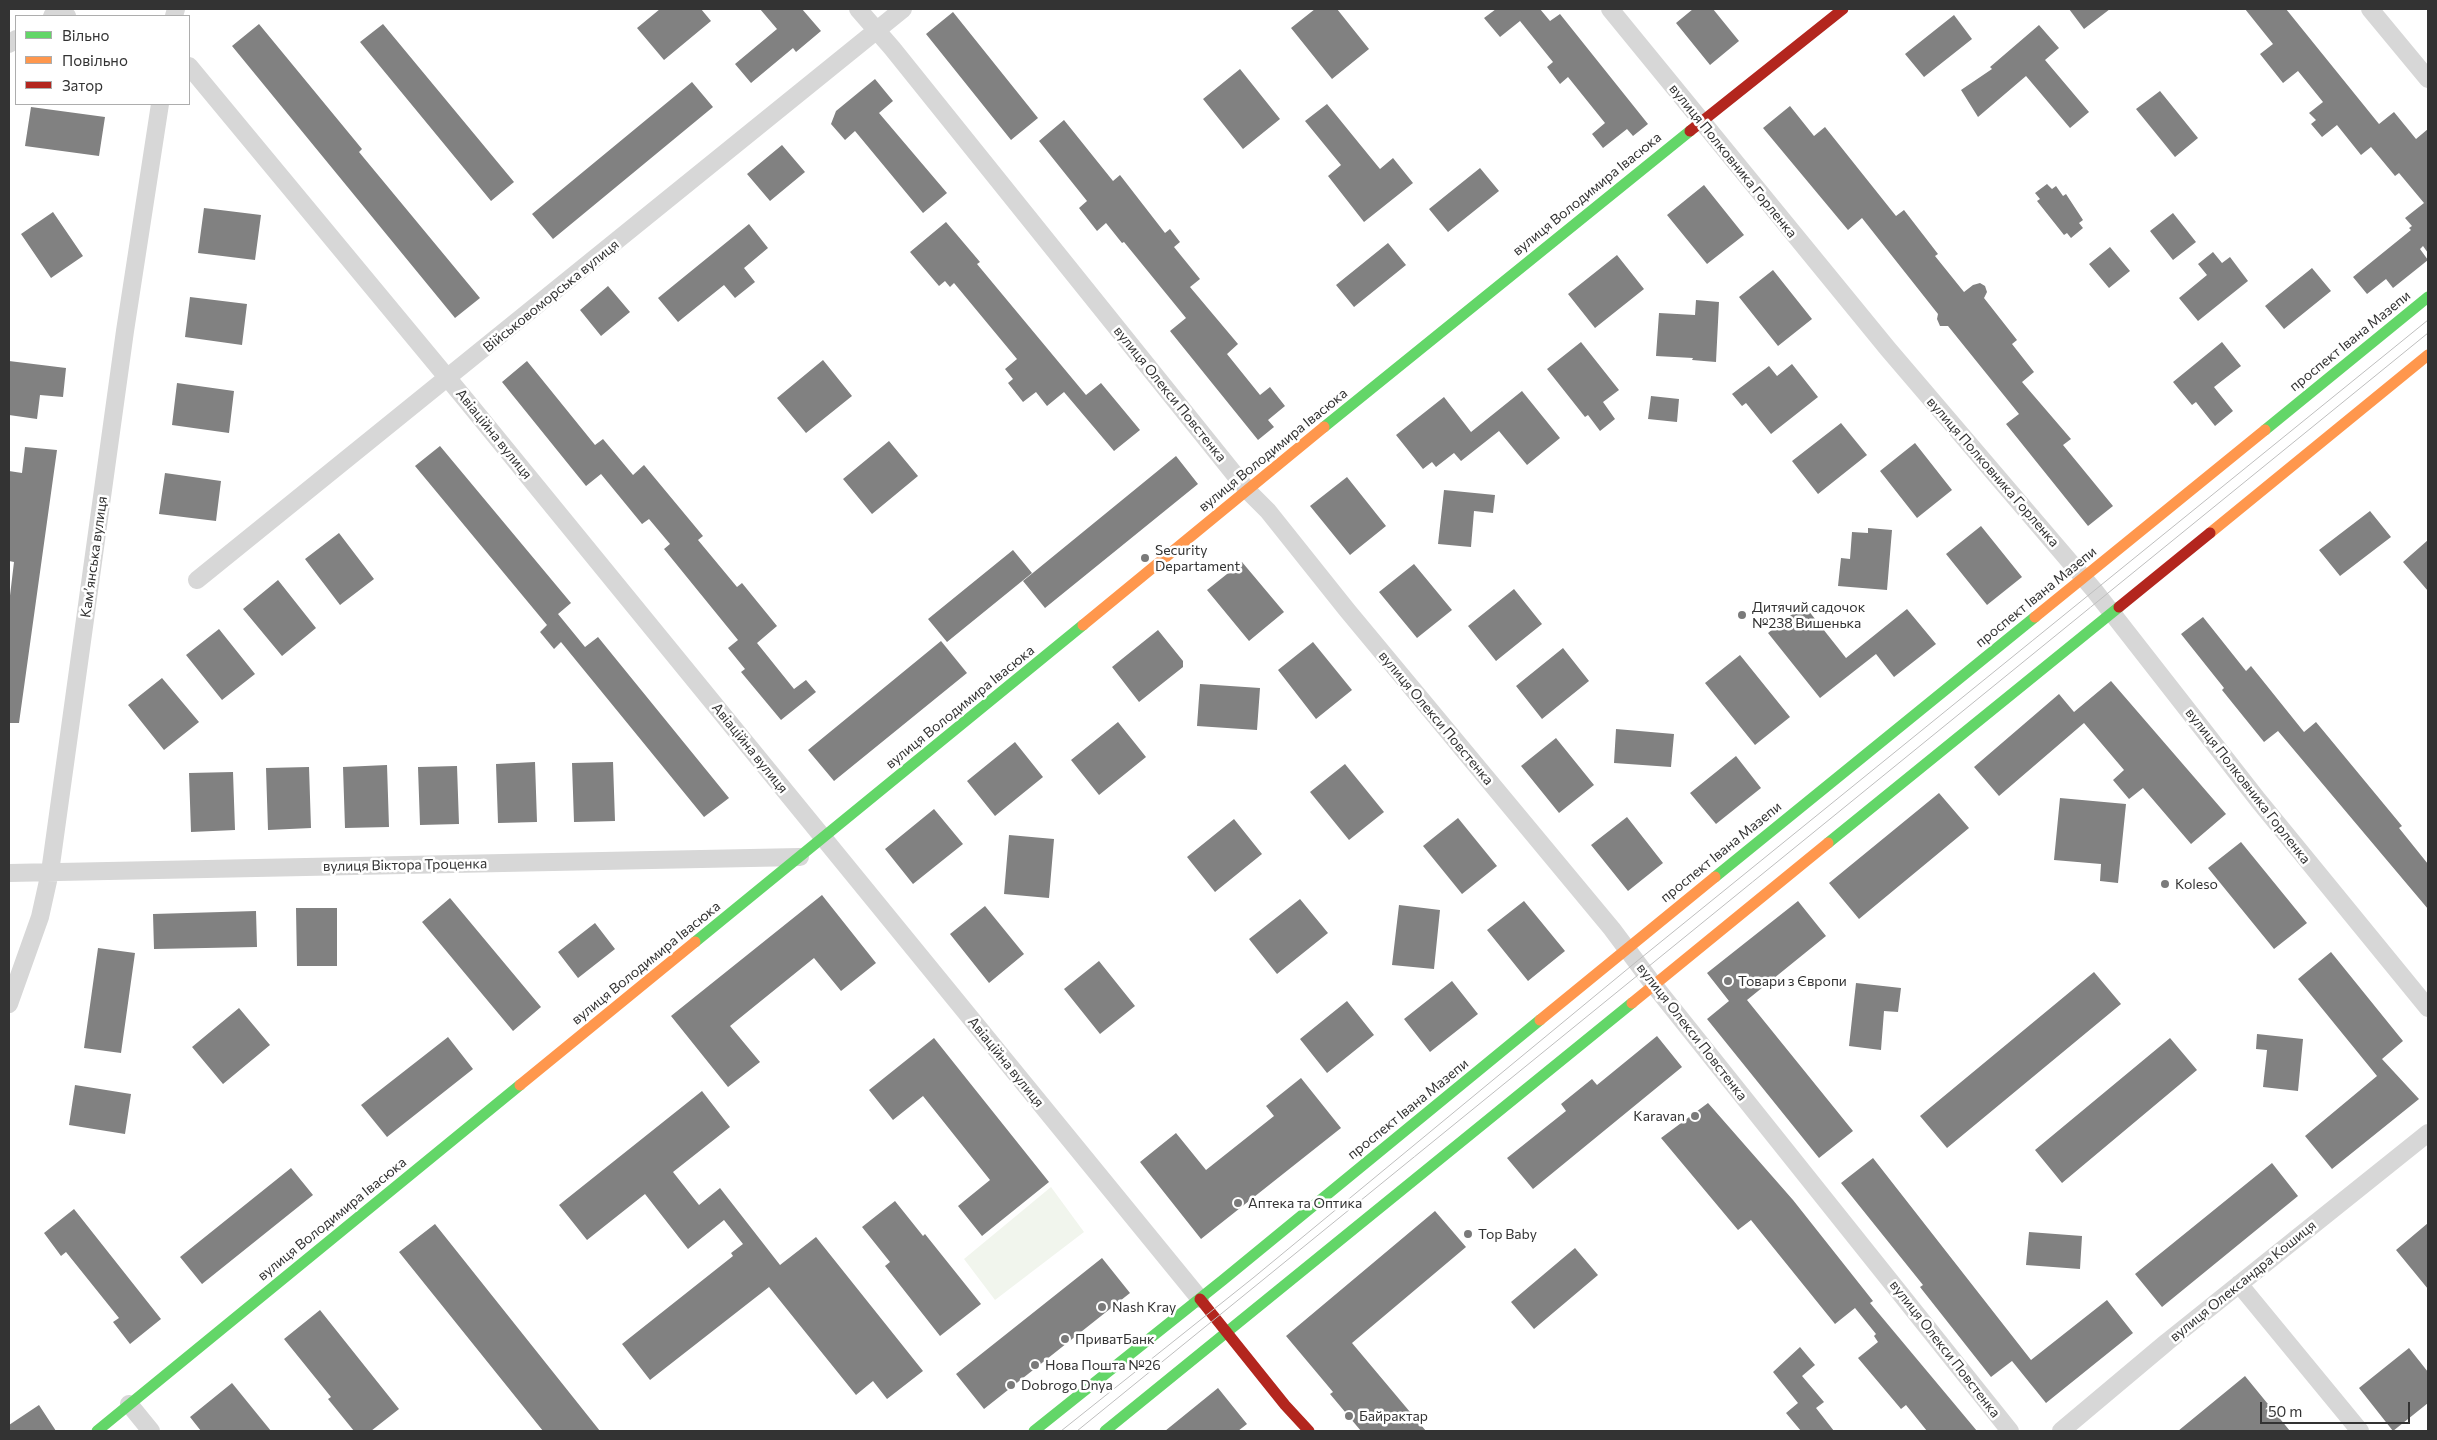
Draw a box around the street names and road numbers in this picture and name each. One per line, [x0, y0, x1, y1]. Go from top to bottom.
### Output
street label: вулиця Полковника Горленка [1666, 81, 1800, 241]
street label: вулиця Володимира Івасюка [1509, 129, 1665, 259]
street label: Військовоморська вулиця [480, 236, 622, 356]
street label: проспект Івана Мазепи [2286, 287, 2414, 395]
street label: вулиця Олекси Повстенка [1110, 323, 1230, 465]
street label: Авіаційна вулиця [452, 385, 536, 483]
street label: вулиця Володимира Івасюка [1195, 385, 1351, 515]
street label: вулиця Полковника Горленка [1923, 394, 2063, 550]
street label: Камʼянська вулиця [77, 495, 111, 619]
street label: проспект Івана Мазепи [1972, 543, 2100, 651]
street label: вулиця Володимира Івасюка [882, 642, 1038, 772]
street label: вулиця Олекси Повстенка [1375, 648, 1497, 788]
street label: Авіаційна вулиця [708, 699, 792, 797]
street label: вулиця Полковника Горленка [2182, 705, 2314, 867]
street label: проспект Івана Мазепи [1657, 798, 1785, 906]
street label: вулиця Віктора Троценка [323, 855, 487, 875]
street label: вулиця Володимира Івасюка [568, 898, 724, 1028]
street label: вулиця Олекси Повстенка [1633, 960, 1751, 1104]
street label: Авіаційна вулиця [964, 1013, 1048, 1111]
street label: проспект Івана Мазепи [1344, 1055, 1472, 1163]
street label: вулиця Володимира Івасюка [254, 1154, 410, 1284]
street label: вулиця Олександра Кошиця [2167, 1217, 2319, 1345]
street label: вулиця Олекси Повстенка [1886, 1277, 2004, 1421]

